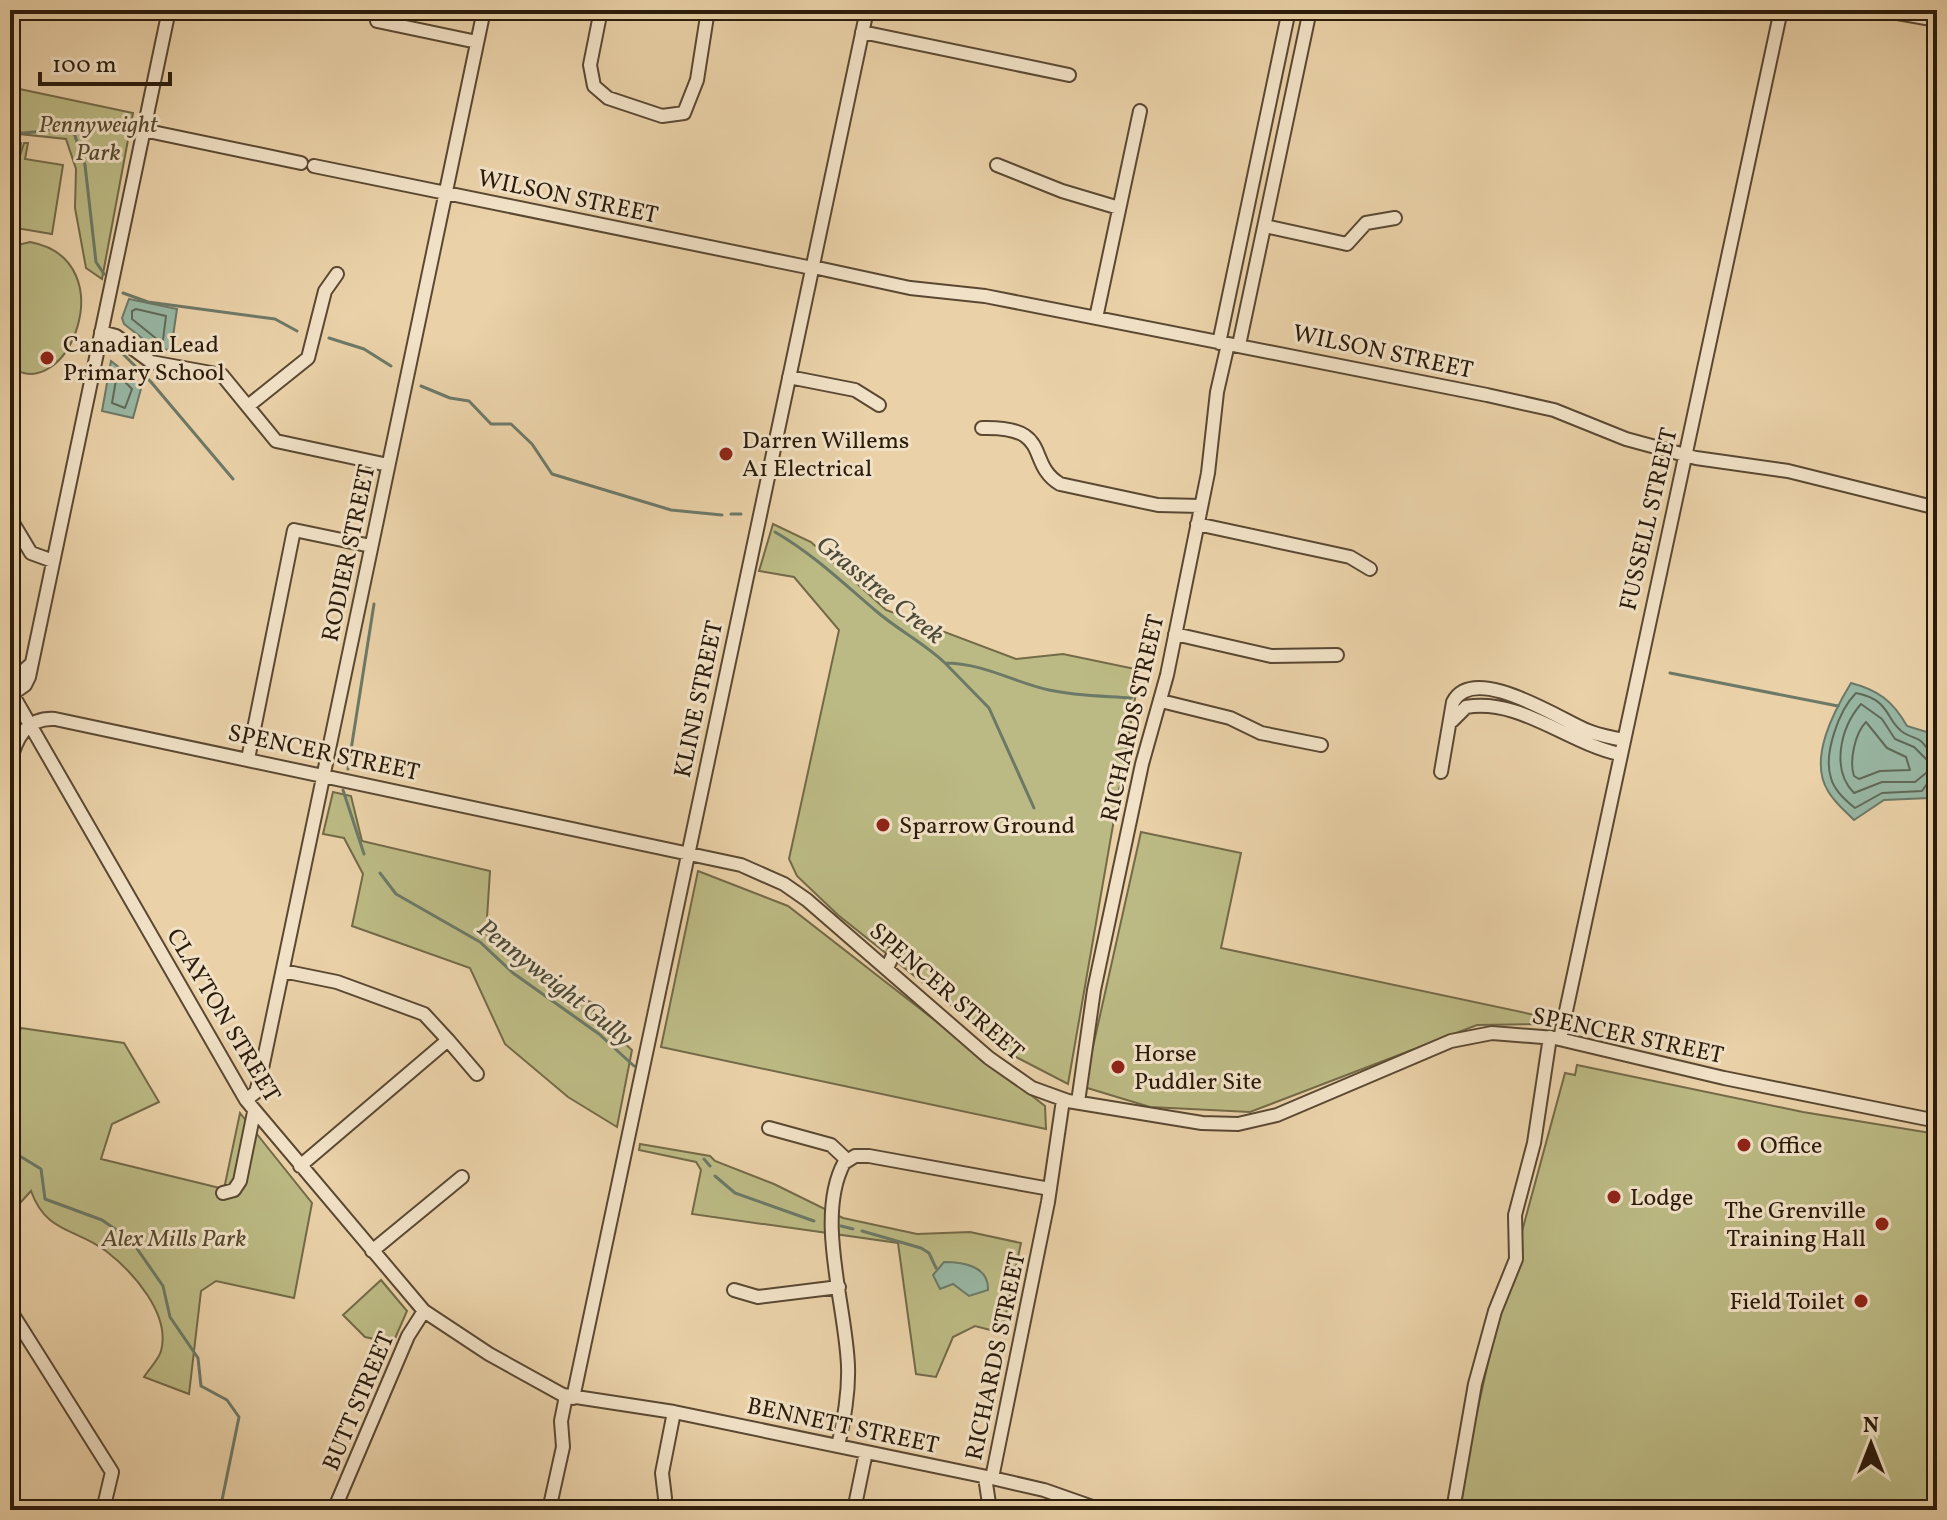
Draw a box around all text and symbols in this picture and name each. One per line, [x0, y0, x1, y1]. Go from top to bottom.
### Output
scale bar [40, 36, 170, 86]
text: 100 m [52, 49, 117, 83]
park label: Pennyweight Park [38, 109, 159, 171]
street label: WILSON STREET [474, 162, 661, 234]
street label: WILSON STREET [1289, 317, 1476, 389]
place label: Canadian Lead Primary School [63, 329, 225, 391]
marker: Canadian Lead Primary School [38, 349, 56, 367]
place label: Darren Willems A1 Electrical [742, 425, 909, 487]
street label: FUSSELL STREET [1612, 425, 1688, 614]
marker: Darren Willems A1 Electrical [717, 445, 735, 463]
street label: RODIER STREET [315, 462, 385, 645]
water label: Grasstree Creek [808, 527, 952, 654]
street label: RICHARDS STREET [1094, 611, 1174, 826]
street label: KLINE STREET [667, 618, 733, 781]
street label: SPENCER STREET [225, 717, 423, 791]
place label: Sparrow Ground [899, 810, 1075, 844]
marker: Sparrow Ground [874, 816, 892, 834]
water label: Pennyweight Gully [469, 911, 641, 1056]
street label: SPENCER STREET [861, 916, 1031, 1069]
street label: CLAYTON STREET [157, 923, 288, 1110]
street label: SPENCER STREET [1529, 1000, 1727, 1074]
place label: Horse Puddler Site [1134, 1038, 1262, 1100]
marker: Horse Puddler Site [1109, 1058, 1127, 1076]
place label: Office [1760, 1130, 1822, 1164]
marker: Office [1735, 1136, 1753, 1154]
place label: Lodge [1630, 1182, 1693, 1216]
marker: Lodge [1605, 1188, 1623, 1206]
place label: The Grenville Training Hall [1724, 1195, 1866, 1257]
marker: The Grenville Training Hall [1873, 1215, 1891, 1233]
park label: Alex Mills Park [101, 1223, 246, 1257]
street label: RICHARDS STREET [958, 1249, 1036, 1464]
place label: Field Toilet [1730, 1286, 1845, 1320]
marker: Field Toilet [1852, 1292, 1870, 1310]
street label: BUTT STREET [315, 1327, 404, 1476]
street label: BENNETT STREET [743, 1390, 942, 1464]
north arrow [1831, 1404, 1911, 1484]
text: N [1863, 1411, 1879, 1442]

